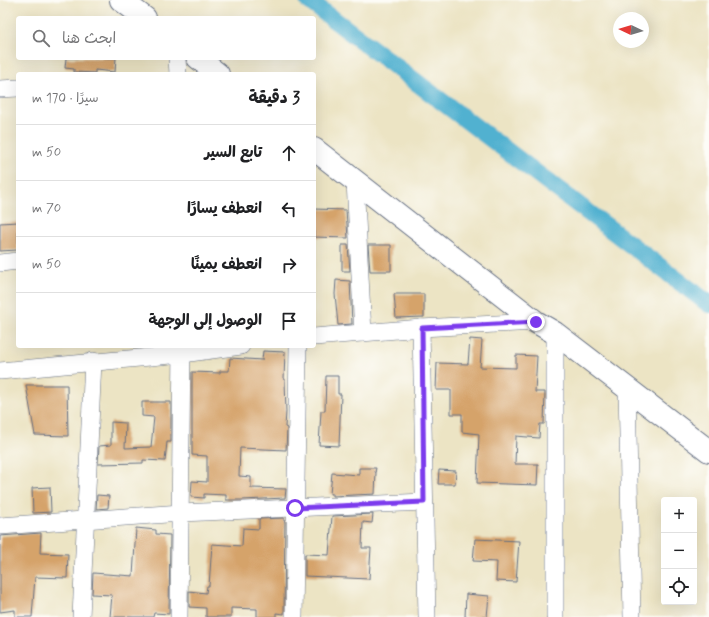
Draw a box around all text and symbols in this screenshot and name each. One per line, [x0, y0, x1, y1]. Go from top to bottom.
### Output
north arrow [613, 12, 649, 48]
search box [16, 16, 316, 60]
icon: search [30, 27, 52, 49]
text: ابحث هنا [62, 29, 116, 49]
text: 3 دقيقة [249, 87, 300, 109]
text: سيرًا · 170 m [32, 90, 99, 107]
icon: ahead [278, 142, 300, 164]
text: تابع السير [204, 143, 262, 163]
text: 50 m [32, 144, 61, 161]
icon: left [278, 198, 300, 220]
text: انعطف يسارًا [187, 199, 262, 219]
text: 70 m [32, 200, 61, 217]
icon: right [278, 254, 300, 276]
text: انعطف يمينًا [191, 255, 262, 275]
text: 50 m [32, 256, 61, 273]
icon: arrive [278, 310, 300, 332]
text: الوصول إلى الوجهة [148, 311, 262, 331]
route end [527, 313, 545, 331]
map controls [661, 497, 697, 605]
button: + [661, 497, 697, 533]
route start [286, 499, 304, 517]
button: − [661, 533, 697, 569]
button: locate [661, 569, 697, 605]

